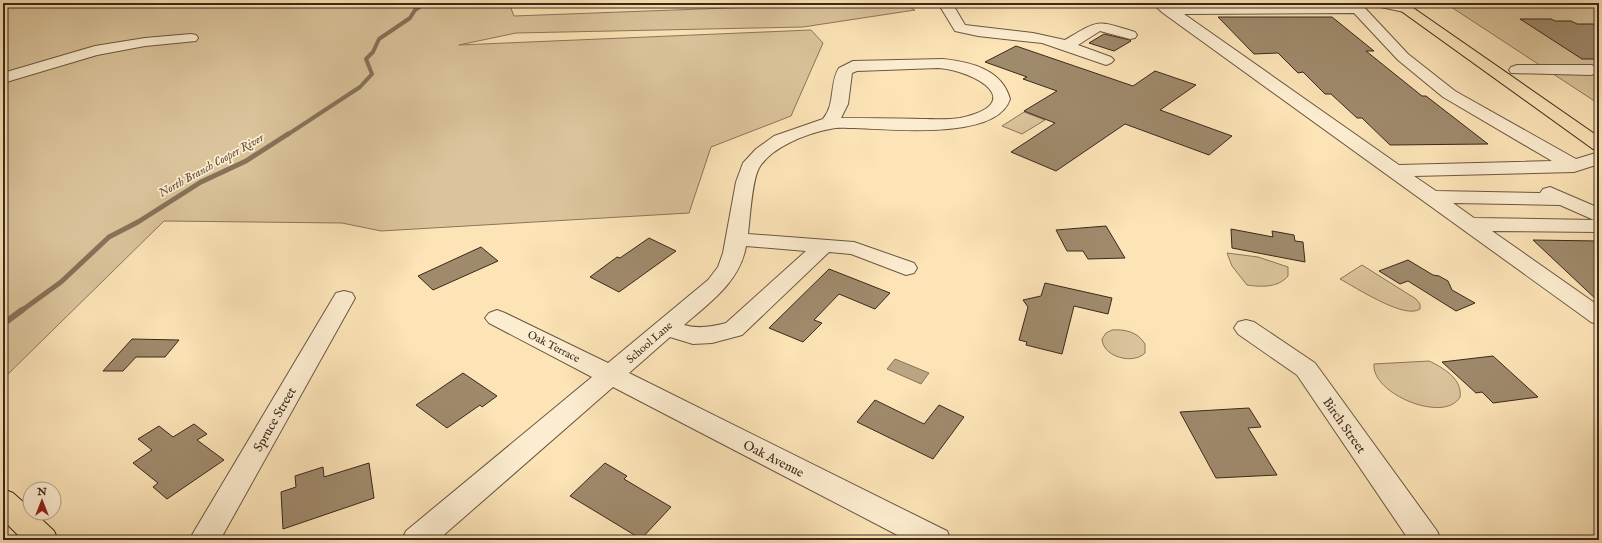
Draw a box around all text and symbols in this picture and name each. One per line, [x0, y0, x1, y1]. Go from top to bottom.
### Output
water label: North Branch Cooper River [156, 130, 267, 201]
street label: School Lane [624, 319, 676, 367]
street label: Oak Terrace [525, 328, 582, 366]
street label: Spruce Street [250, 384, 301, 455]
street label: Birch Street [1318, 395, 1370, 458]
street label: Oak Avenue [740, 437, 807, 482]
north arrow [22, 481, 62, 521]
text: N [36, 485, 47, 499]

